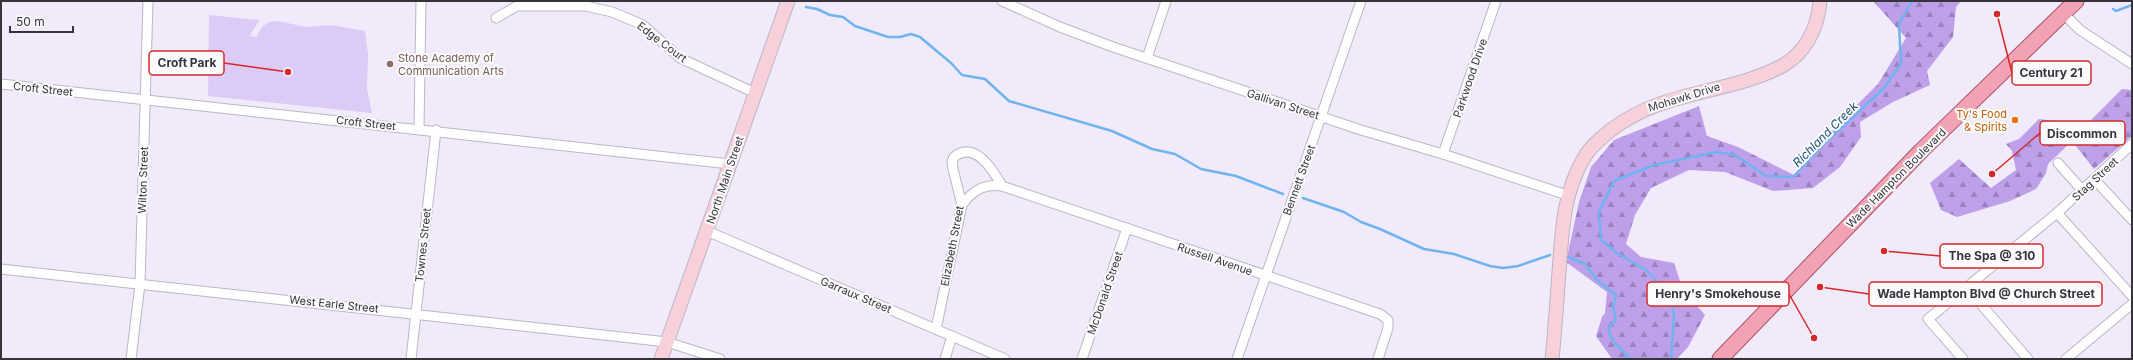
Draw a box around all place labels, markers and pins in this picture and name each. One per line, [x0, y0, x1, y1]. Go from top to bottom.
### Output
callout: Croft Park [149, 51, 224, 75]
place label: Stone Academy of Communication Arts [398, 51, 504, 78]
marker: Stone Academy of Communication Arts [385, 59, 395, 69]
callout: Century 21 [2012, 61, 2091, 85]
place label: Ty's Food & Spirits [1956, 107, 2007, 134]
marker: Ty's Food & Spirits [2010, 115, 2020, 125]
callout: Discommon [2040, 121, 2125, 145]
callout: The Spa @ 310 [1940, 244, 2043, 268]
callout: Henry's Smokehouse [1647, 282, 1789, 306]
callout: Wade Hampton Blvd @ Church Street [1869, 282, 2102, 306]

